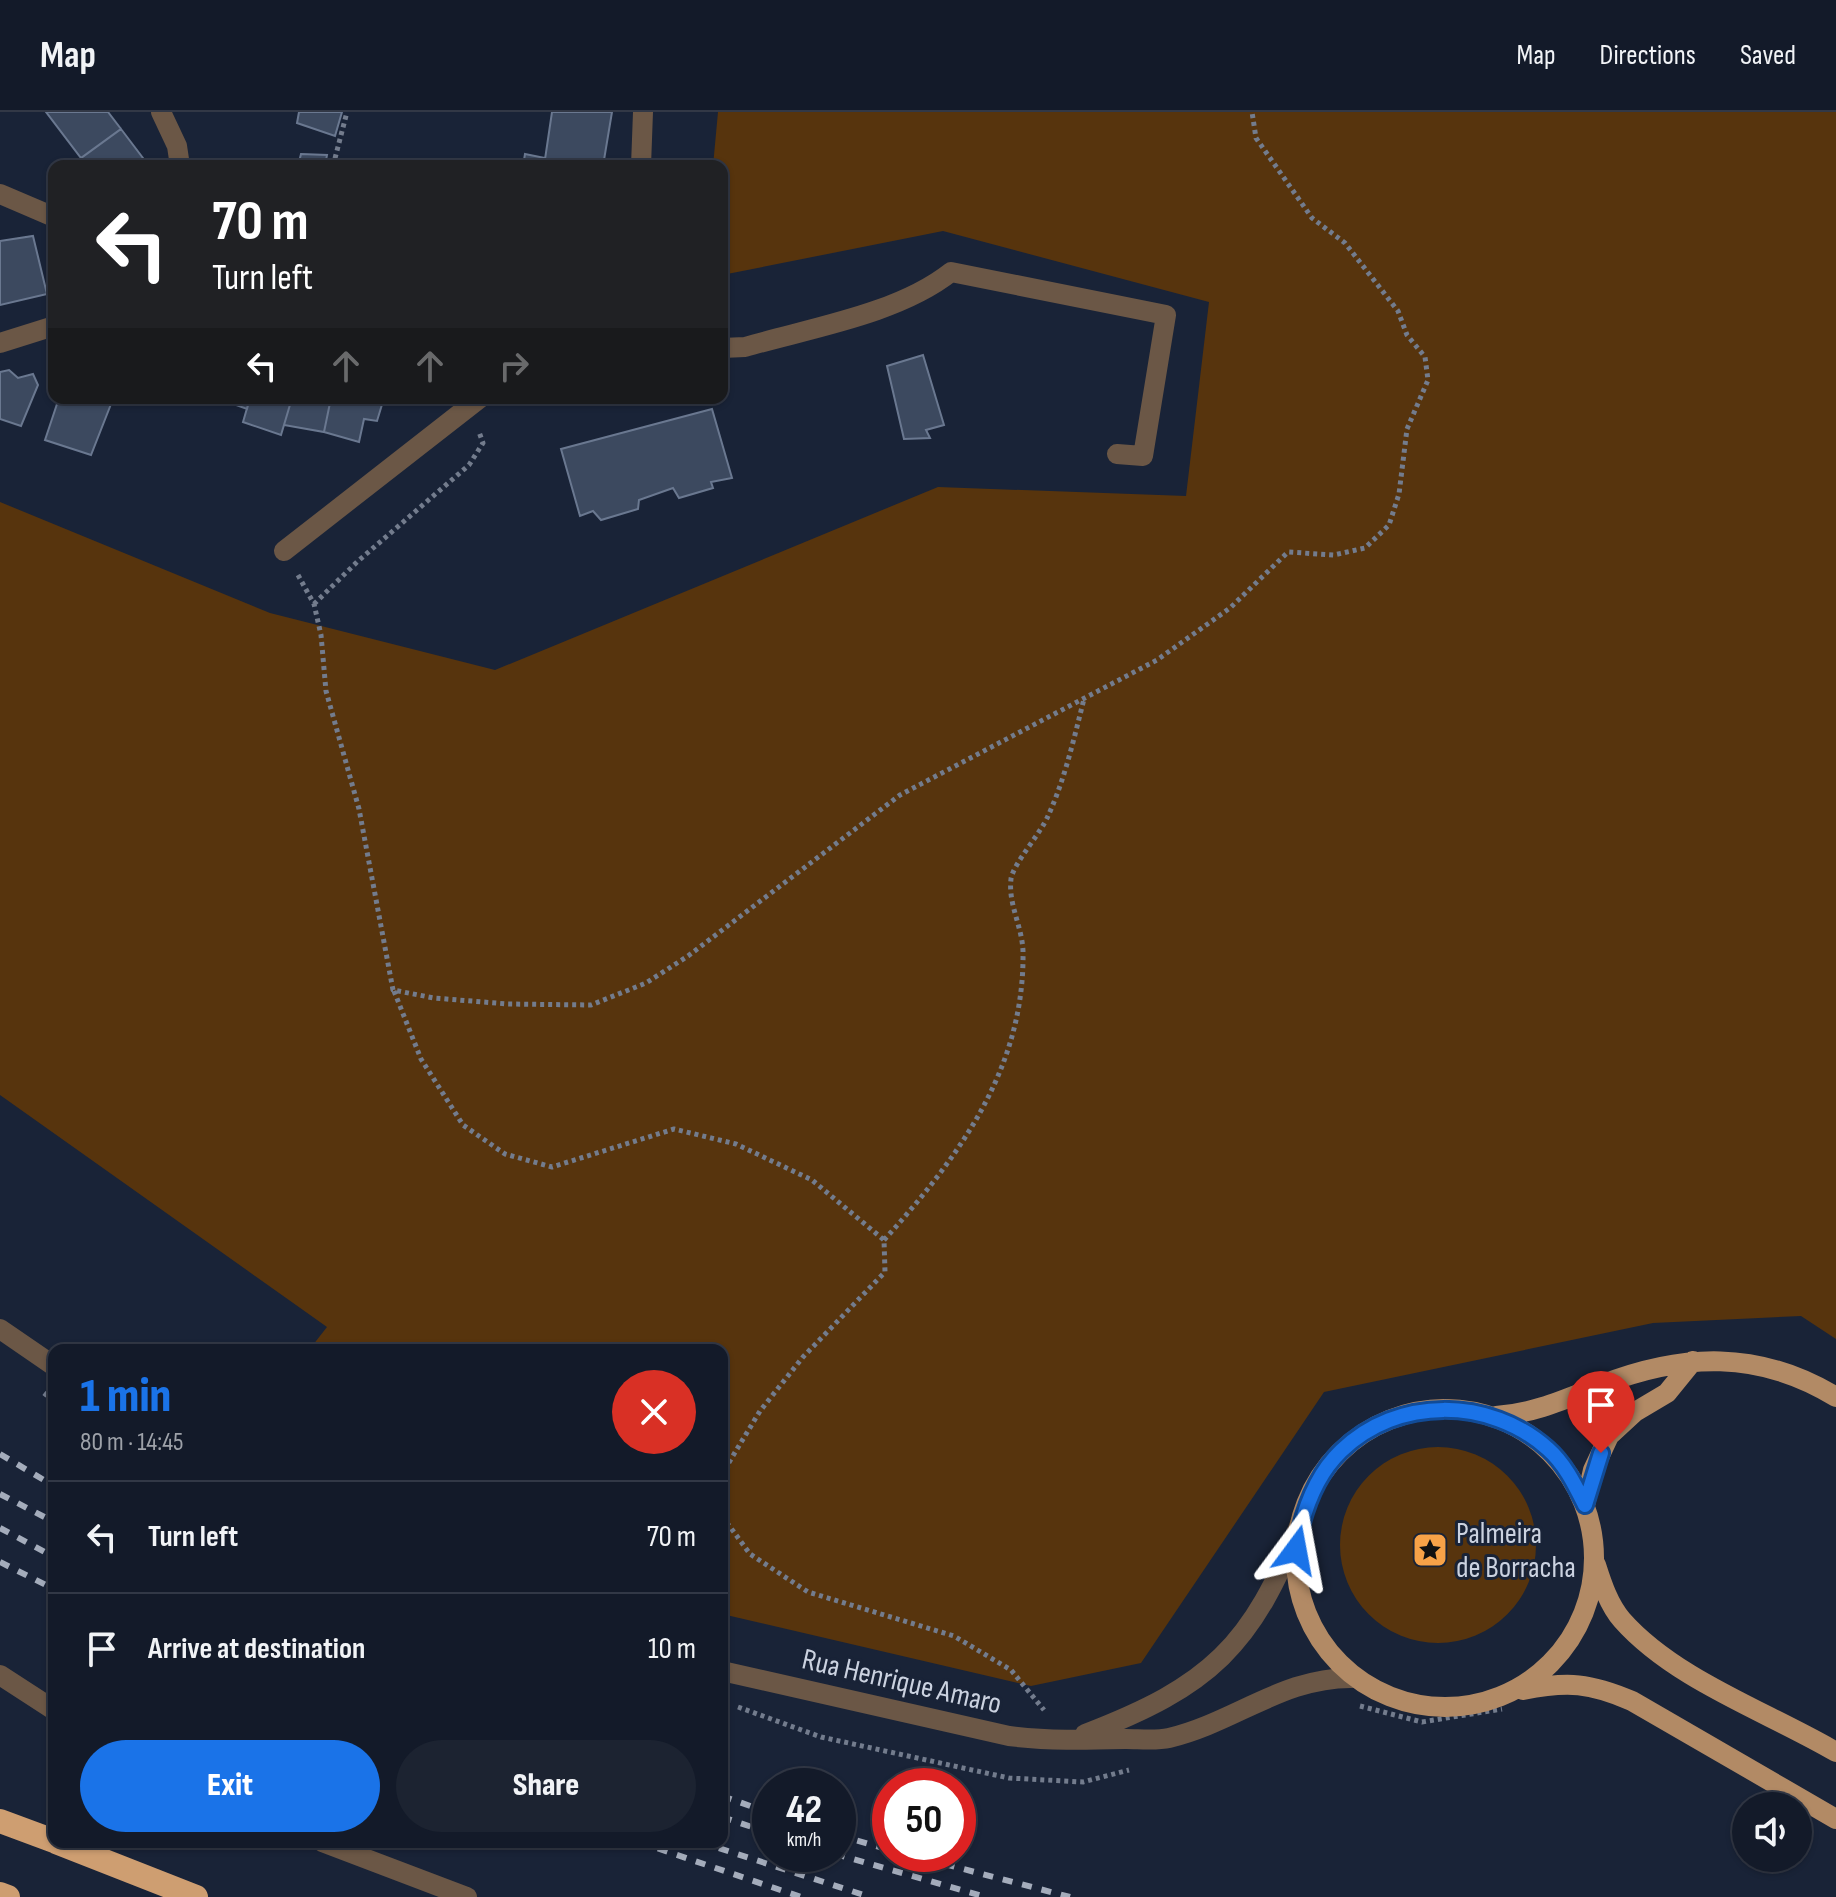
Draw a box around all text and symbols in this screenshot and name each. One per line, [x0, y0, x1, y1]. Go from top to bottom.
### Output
text: Map [40, 33, 96, 78]
text: Map [1517, 39, 1556, 72]
text: Directions [1600, 39, 1696, 72]
text: Saved [1740, 39, 1796, 72]
text: 70 m [212, 189, 309, 256]
icon: left [80, 192, 184, 296]
text: Turn left [212, 257, 313, 300]
icon: left [240, 344, 284, 388]
icon: ahead [324, 344, 368, 388]
icon: ahead [408, 344, 452, 388]
icon: right [492, 344, 536, 388]
text: 1 min [80, 1368, 171, 1425]
button: close [612, 1370, 696, 1454]
pin [1567, 1371, 1635, 1453]
icon: arrive [1579, 1383, 1623, 1427]
text: 80 m · 14:45 [80, 1427, 184, 1458]
position arrow [1254, 1508, 1338, 1592]
icon: left [80, 1515, 124, 1559]
place label: Palmeira de Borracha [1456, 1516, 1576, 1586]
text: Turn left [148, 1519, 238, 1555]
text: 70 m [647, 1519, 696, 1555]
place icon: Palmeira de Borracha [1411, 1531, 1449, 1569]
icon: arrive [80, 1627, 124, 1671]
text: Arrive at destination [148, 1631, 365, 1667]
text: 10 m [648, 1631, 696, 1667]
street label: Rua Henrique Amaro [798, 1642, 1005, 1722]
button: Exit [80, 1740, 380, 1832]
button: Share [396, 1740, 696, 1832]
speed limit sign: 50 [872, 1768, 976, 1872]
text: 42 [786, 1786, 822, 1834]
map controls [1732, 1792, 1812, 1872]
button: sound [1732, 1792, 1812, 1872]
text: km/h [787, 1828, 821, 1852]

